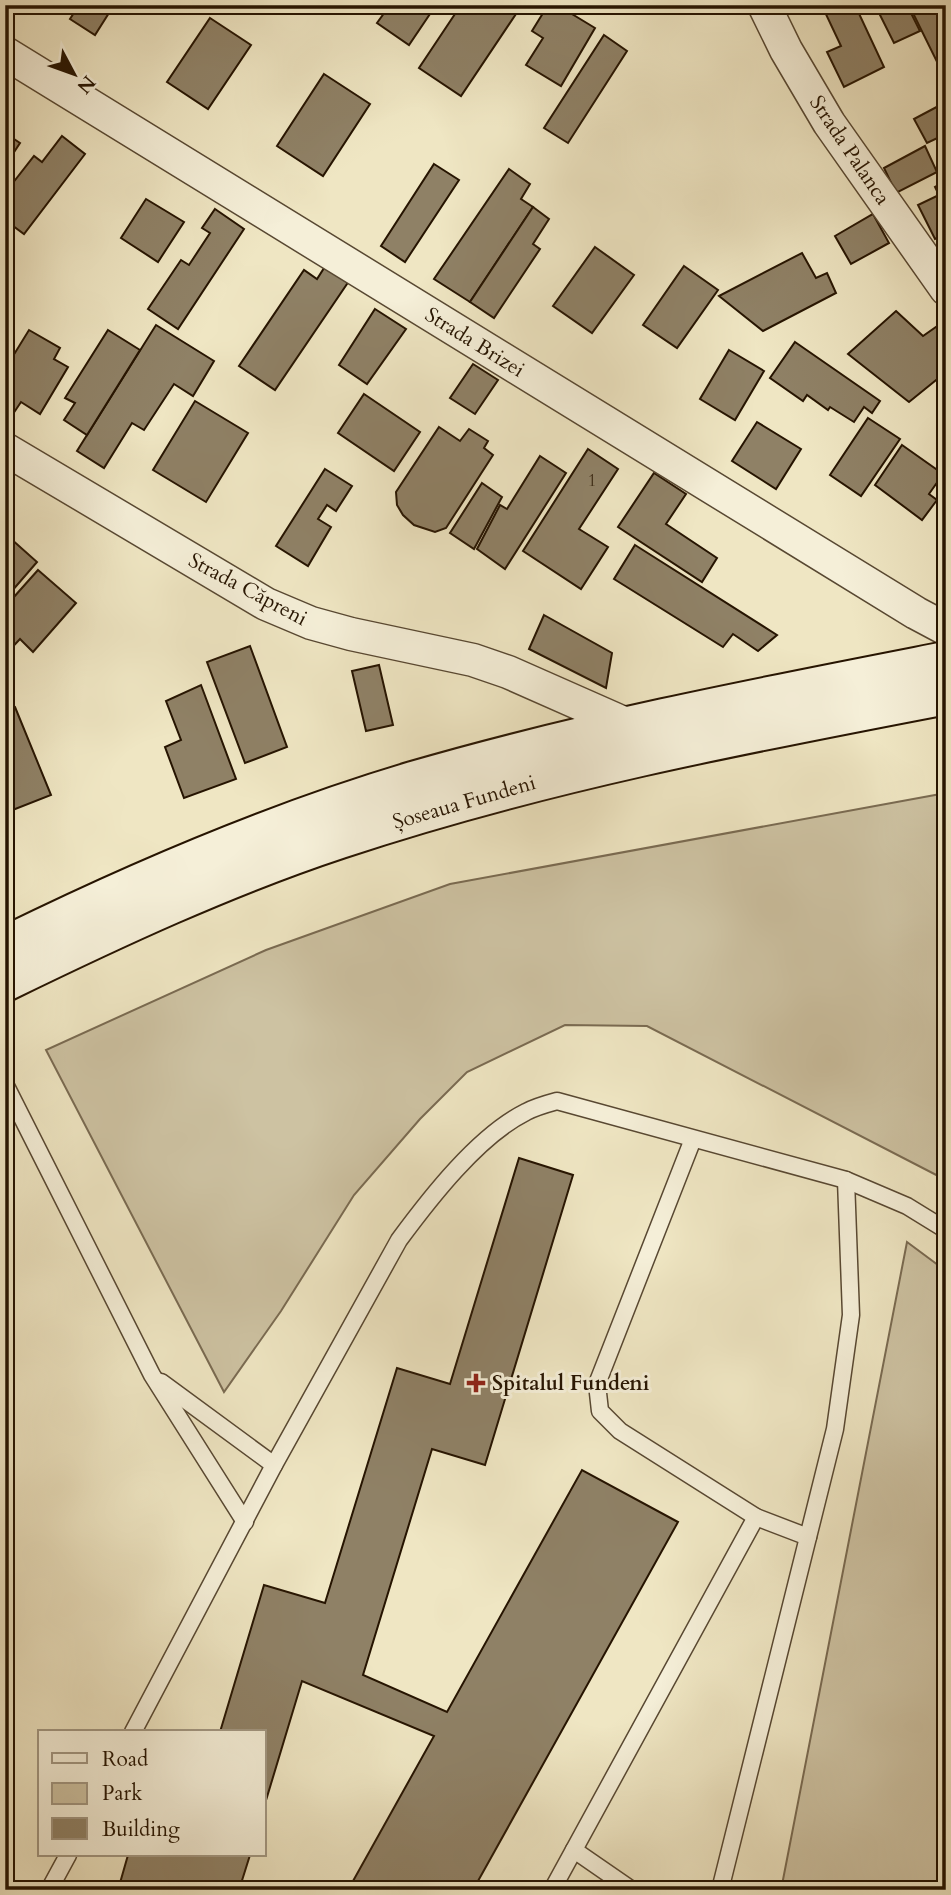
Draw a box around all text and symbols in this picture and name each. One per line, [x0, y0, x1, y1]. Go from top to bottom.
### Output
north arrow [38, 38, 108, 108]
text: N [71, 70, 101, 100]
street label: Strada Palanca [802, 90, 897, 211]
street label: Strada Brizei [419, 300, 530, 385]
house number: 1 [587, 468, 597, 493]
street label: Strada Căpreni [183, 546, 312, 633]
street label: Șoseaua Fundeni [389, 768, 539, 837]
place label: Spitalul Fundeni [492, 1369, 650, 1398]
marker: Spitalul Fundeni [466, 1373, 486, 1393]
legend [38, 1730, 266, 1856]
text: Road [102, 1745, 148, 1774]
text: Park [102, 1779, 143, 1808]
text: Building [102, 1815, 180, 1844]

